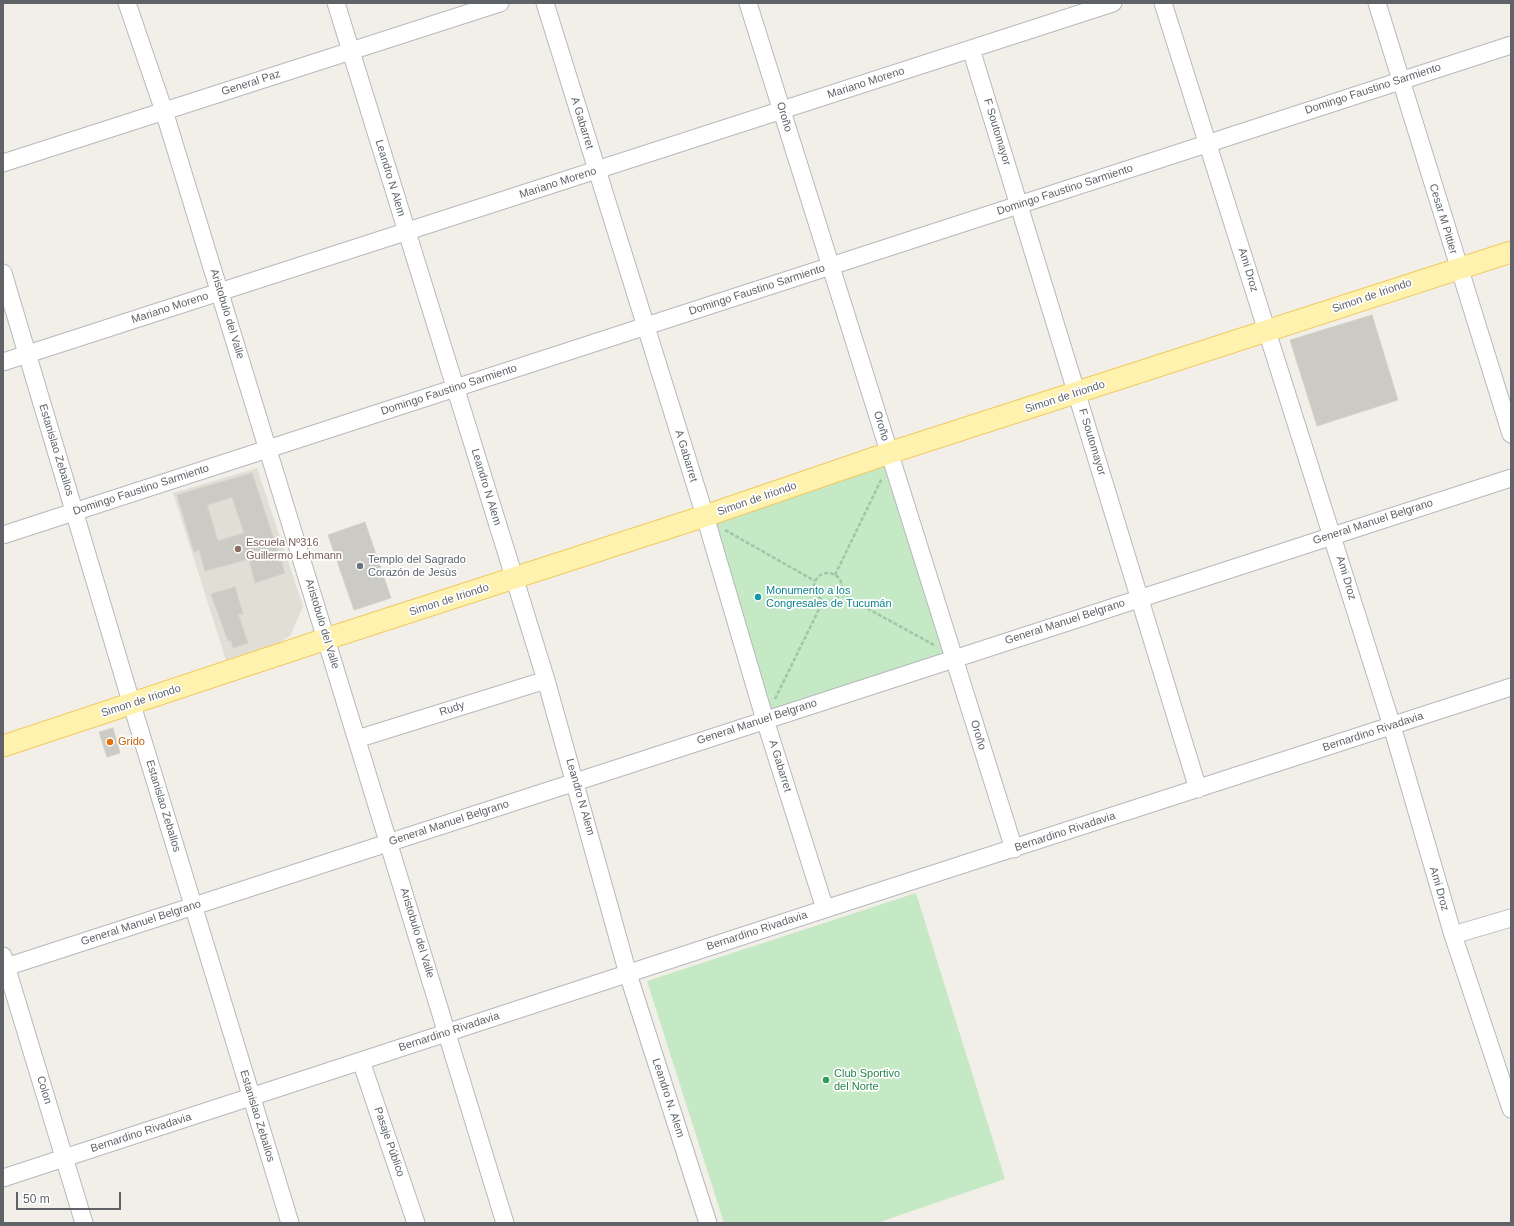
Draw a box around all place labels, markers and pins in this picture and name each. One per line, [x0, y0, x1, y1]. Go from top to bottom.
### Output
place label: Escuela Nº316 Guillermo Lehmann [246, 536, 342, 562]
marker: Escuela Nº316 Guillermo Lehmann [233, 544, 243, 554]
place label: Templo del Sagrado Corazón de Jesùs [368, 553, 466, 579]
marker: Templo del Sagrado Corazón de Jesùs [355, 561, 365, 571]
place label: Monumento a los Congresales de Tucumán [766, 584, 892, 610]
marker: Monumento a los Congresales de Tucumán [753, 592, 763, 602]
place label: Grido [118, 735, 145, 749]
marker: Grido [105, 737, 115, 747]
place label: Club Sportivo del Norte [834, 1067, 900, 1093]
marker: Club Sportivo del Norte [821, 1075, 831, 1085]

